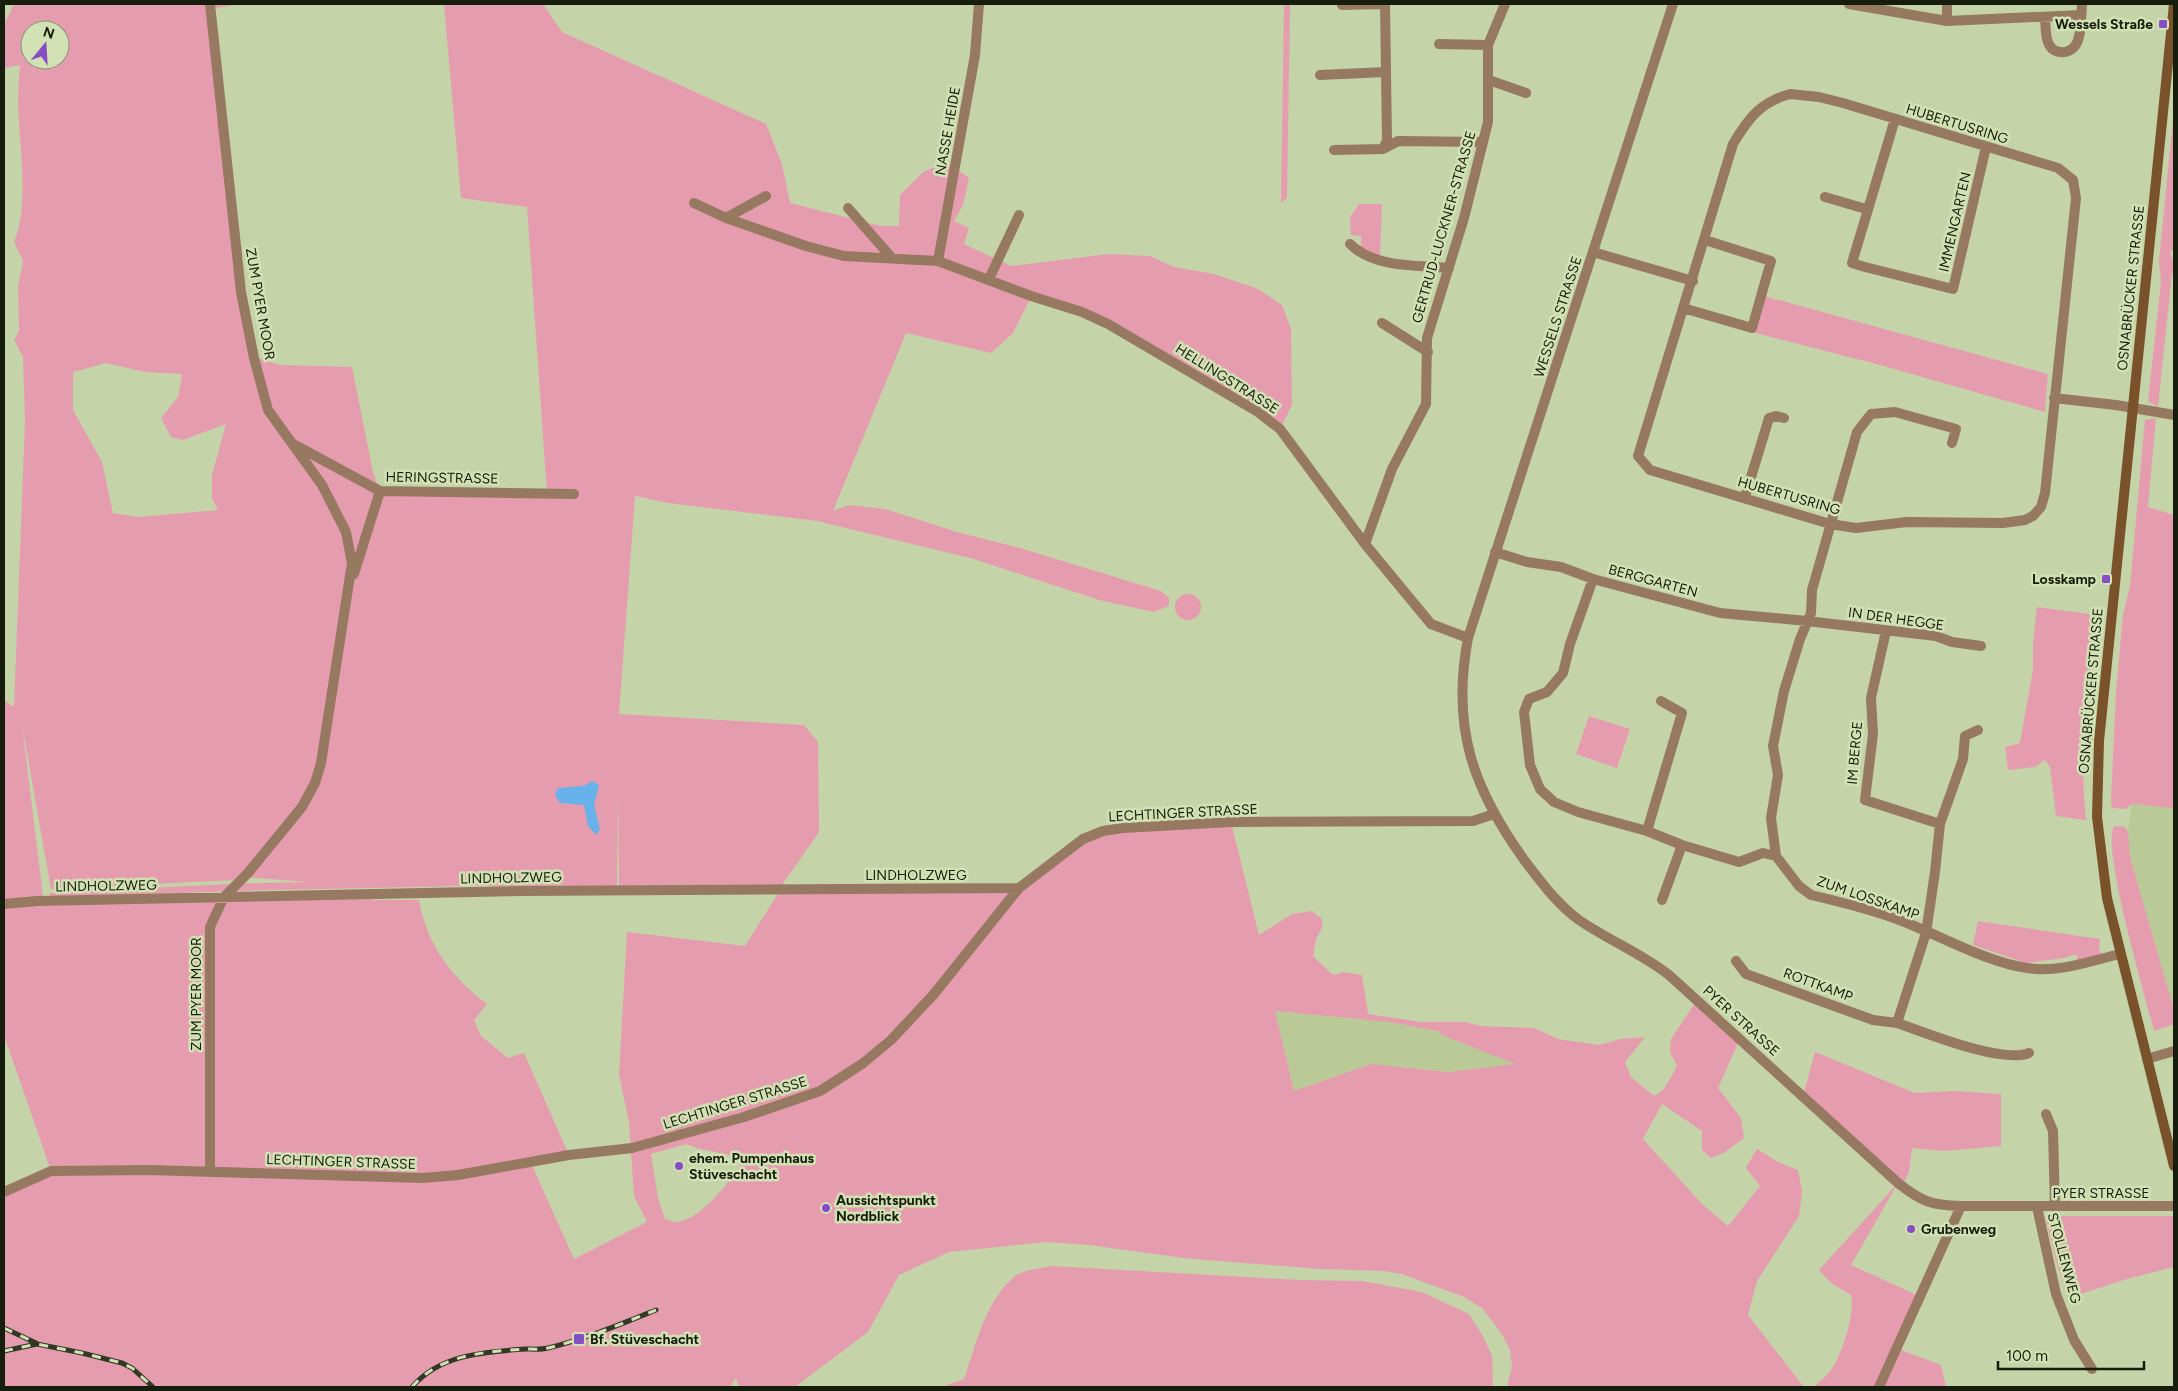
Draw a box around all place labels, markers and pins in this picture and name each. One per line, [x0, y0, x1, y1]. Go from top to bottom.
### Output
place label: Wessels Straße [2055, 16, 2153, 33]
marker: Wessels Straße [2157, 18, 2169, 30]
place label: Losskamp [2032, 571, 2096, 588]
marker: Losskamp [2100, 573, 2112, 585]
place label: ehem. Pumpenhaus Stüveschacht [689, 1150, 815, 1183]
marker: ehem. Pumpenhaus Stüveschacht [673, 1160, 685, 1172]
place label: Aussichtspunkt Nordblick [836, 1192, 936, 1225]
marker: Aussichtspunkt Nordblick [820, 1202, 832, 1214]
place label: Grubenweg [1921, 1221, 1996, 1238]
marker: Grubenweg [1905, 1223, 1917, 1235]
place label: Bf. Stüveschacht [590, 1331, 700, 1348]
marker: Bf. Stüveschacht [572, 1332, 586, 1346]

